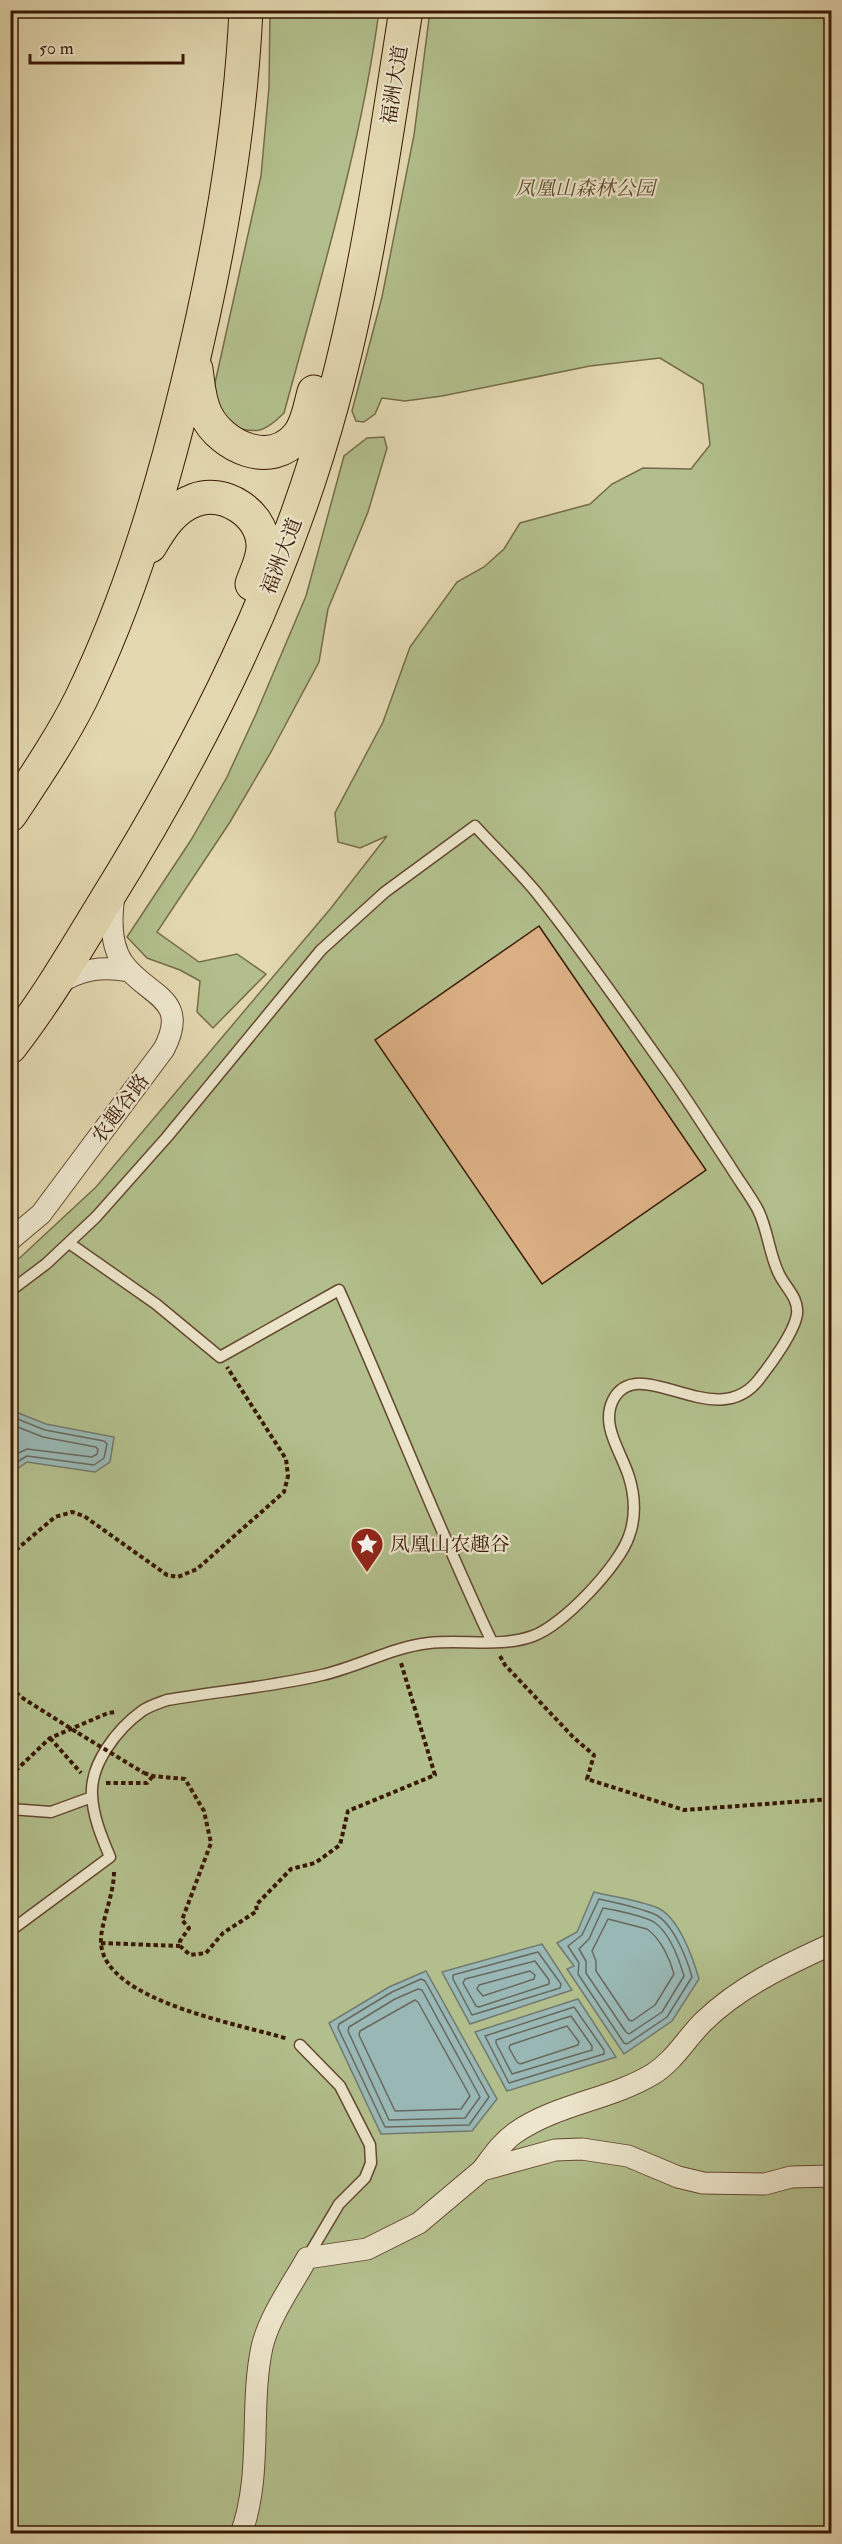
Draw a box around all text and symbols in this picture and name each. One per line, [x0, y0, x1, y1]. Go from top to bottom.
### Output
scale bar [30, 27, 183, 65]
text: 50 m [39, 37, 74, 60]
street label: 福洲大道 [376, 44, 413, 127]
park label: 凤凰山森林公园 [515, 176, 658, 201]
street label: 福洲大道 [255, 514, 307, 598]
street label: 农趣谷路 [86, 1069, 154, 1148]
place icon: 凤凰山农趣谷 [349, 1526, 385, 1573]
place label: 凤凰山农趣谷 [390, 1532, 510, 1557]

